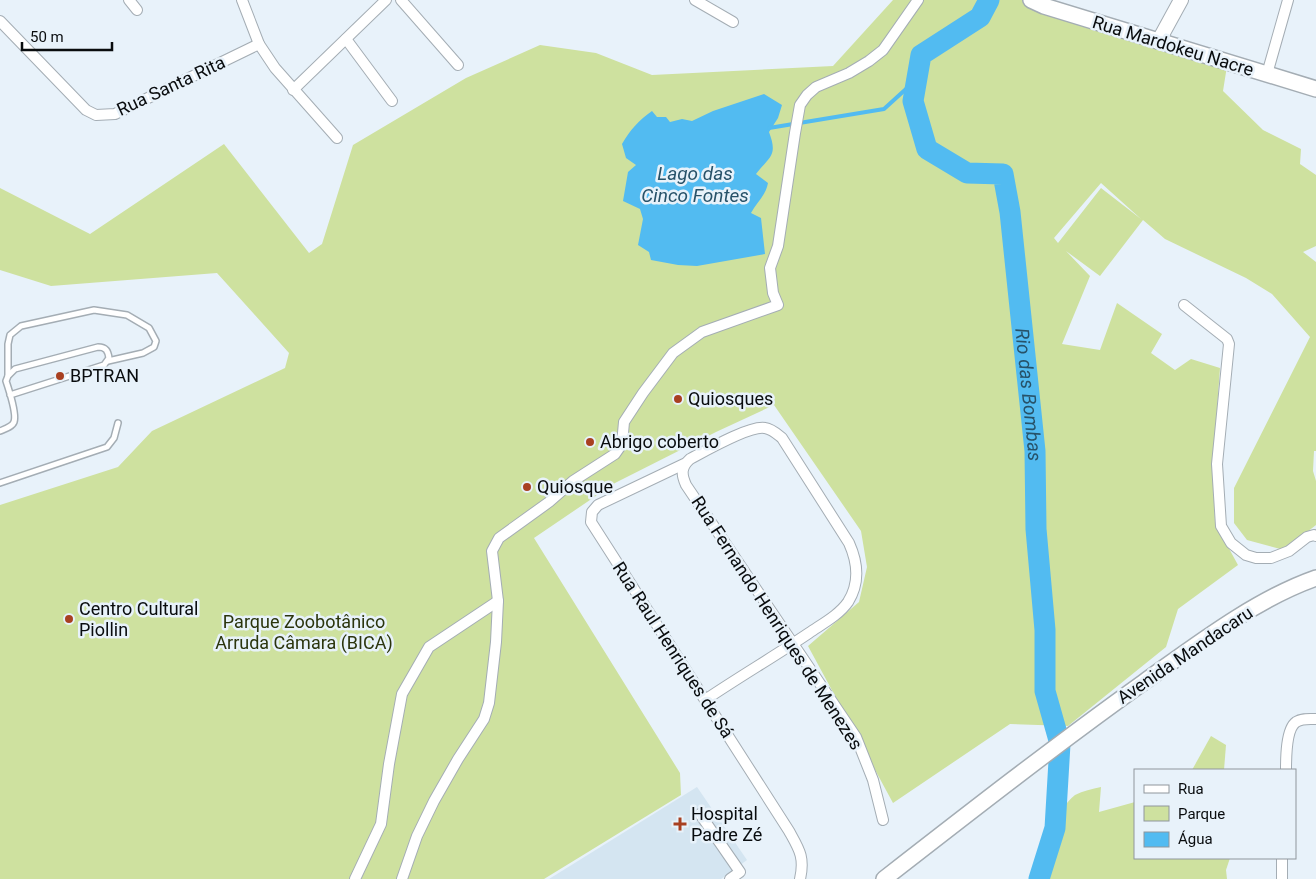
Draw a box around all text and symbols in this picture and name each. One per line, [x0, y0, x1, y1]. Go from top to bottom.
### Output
street label: Rua Mardokeu Nacre [1090, 11, 1256, 80]
scale bar [22, 20, 112, 52]
text: 50 m [30, 28, 64, 46]
street label: Rua Santa Rita [113, 51, 228, 120]
water label: Lago das Cinco Fontes [641, 162, 749, 207]
water label: Rio das Bombas [1010, 327, 1046, 461]
place label: BPTRAN [70, 365, 139, 386]
marker: BPTRAN [54, 370, 66, 382]
place label: Quiosques [688, 388, 773, 409]
marker: Quiosques [672, 393, 684, 405]
place label: Abrigo coberto [600, 431, 719, 452]
marker: Abrigo coberto [584, 436, 596, 448]
place label: Quiosque [537, 476, 613, 497]
marker: Quiosque [521, 481, 533, 493]
street label: Rua Fernando Henriques de Menezes [687, 492, 867, 753]
street label: Rua Raul Henriques de Sá [609, 558, 738, 742]
place label: Centro Cultural Piollin [79, 598, 199, 640]
street label: Avenida Mandacaru [1113, 601, 1256, 708]
park label: Parque Zoobotânico Arruda Câmara (BICA) [215, 611, 393, 654]
marker: Centro Cultural Piollin [63, 613, 75, 625]
legend [1134, 769, 1296, 859]
text: Rua [1178, 780, 1204, 798]
place label: Hospital Padre Zé [691, 803, 762, 845]
text: Parque [1178, 805, 1225, 823]
marker: Hospital Padre Zé [673, 817, 687, 831]
text: Água [1178, 830, 1213, 848]

